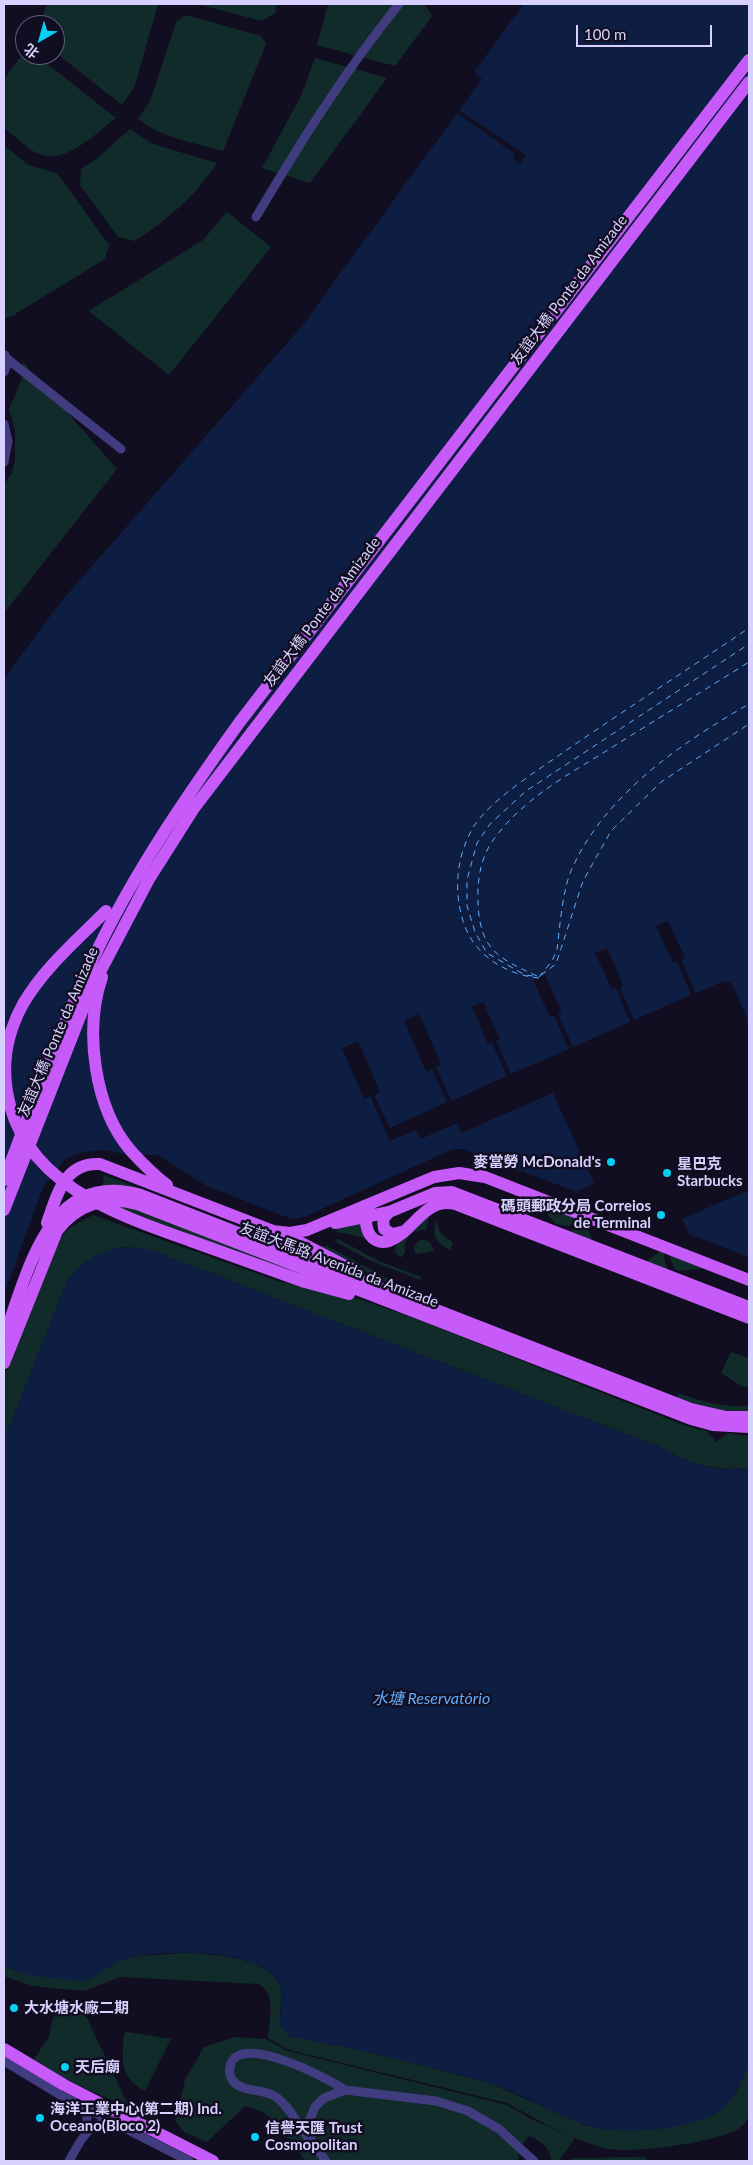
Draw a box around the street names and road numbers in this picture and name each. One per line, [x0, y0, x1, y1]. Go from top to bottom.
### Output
street label: 友誼大橋 Ponte da Amizade [507, 212, 631, 368]
street label: 友誼大橋 Ponte da Amizade [260, 534, 384, 690]
street label: 友誼大橋 Ponte da Amizade [14, 944, 102, 1120]
street label: 友誼大馬路 Avenida da Amizade [237, 1219, 441, 1311]

